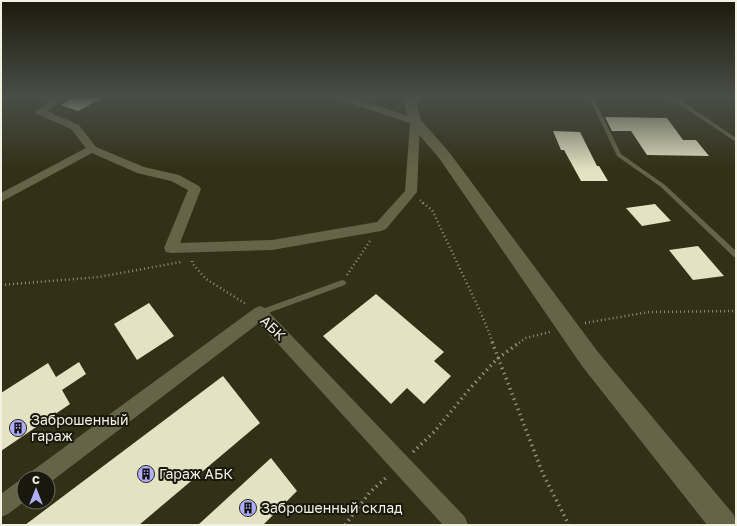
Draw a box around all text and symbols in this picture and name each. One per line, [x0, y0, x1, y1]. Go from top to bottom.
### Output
street label: АБК [257, 312, 290, 344]
place label: Заброшенный гараж [31, 411, 129, 444]
building icon: Заброшенный гараж [8, 418, 28, 438]
building icon: Гараж АБК [136, 464, 156, 484]
place label: Гараж АБК [159, 465, 233, 482]
north arrow [16, 470, 56, 510]
text: С [32, 473, 40, 486]
building icon: Заброшенный склад [238, 498, 258, 518]
place label: Заброшенный склад [261, 499, 403, 516]

